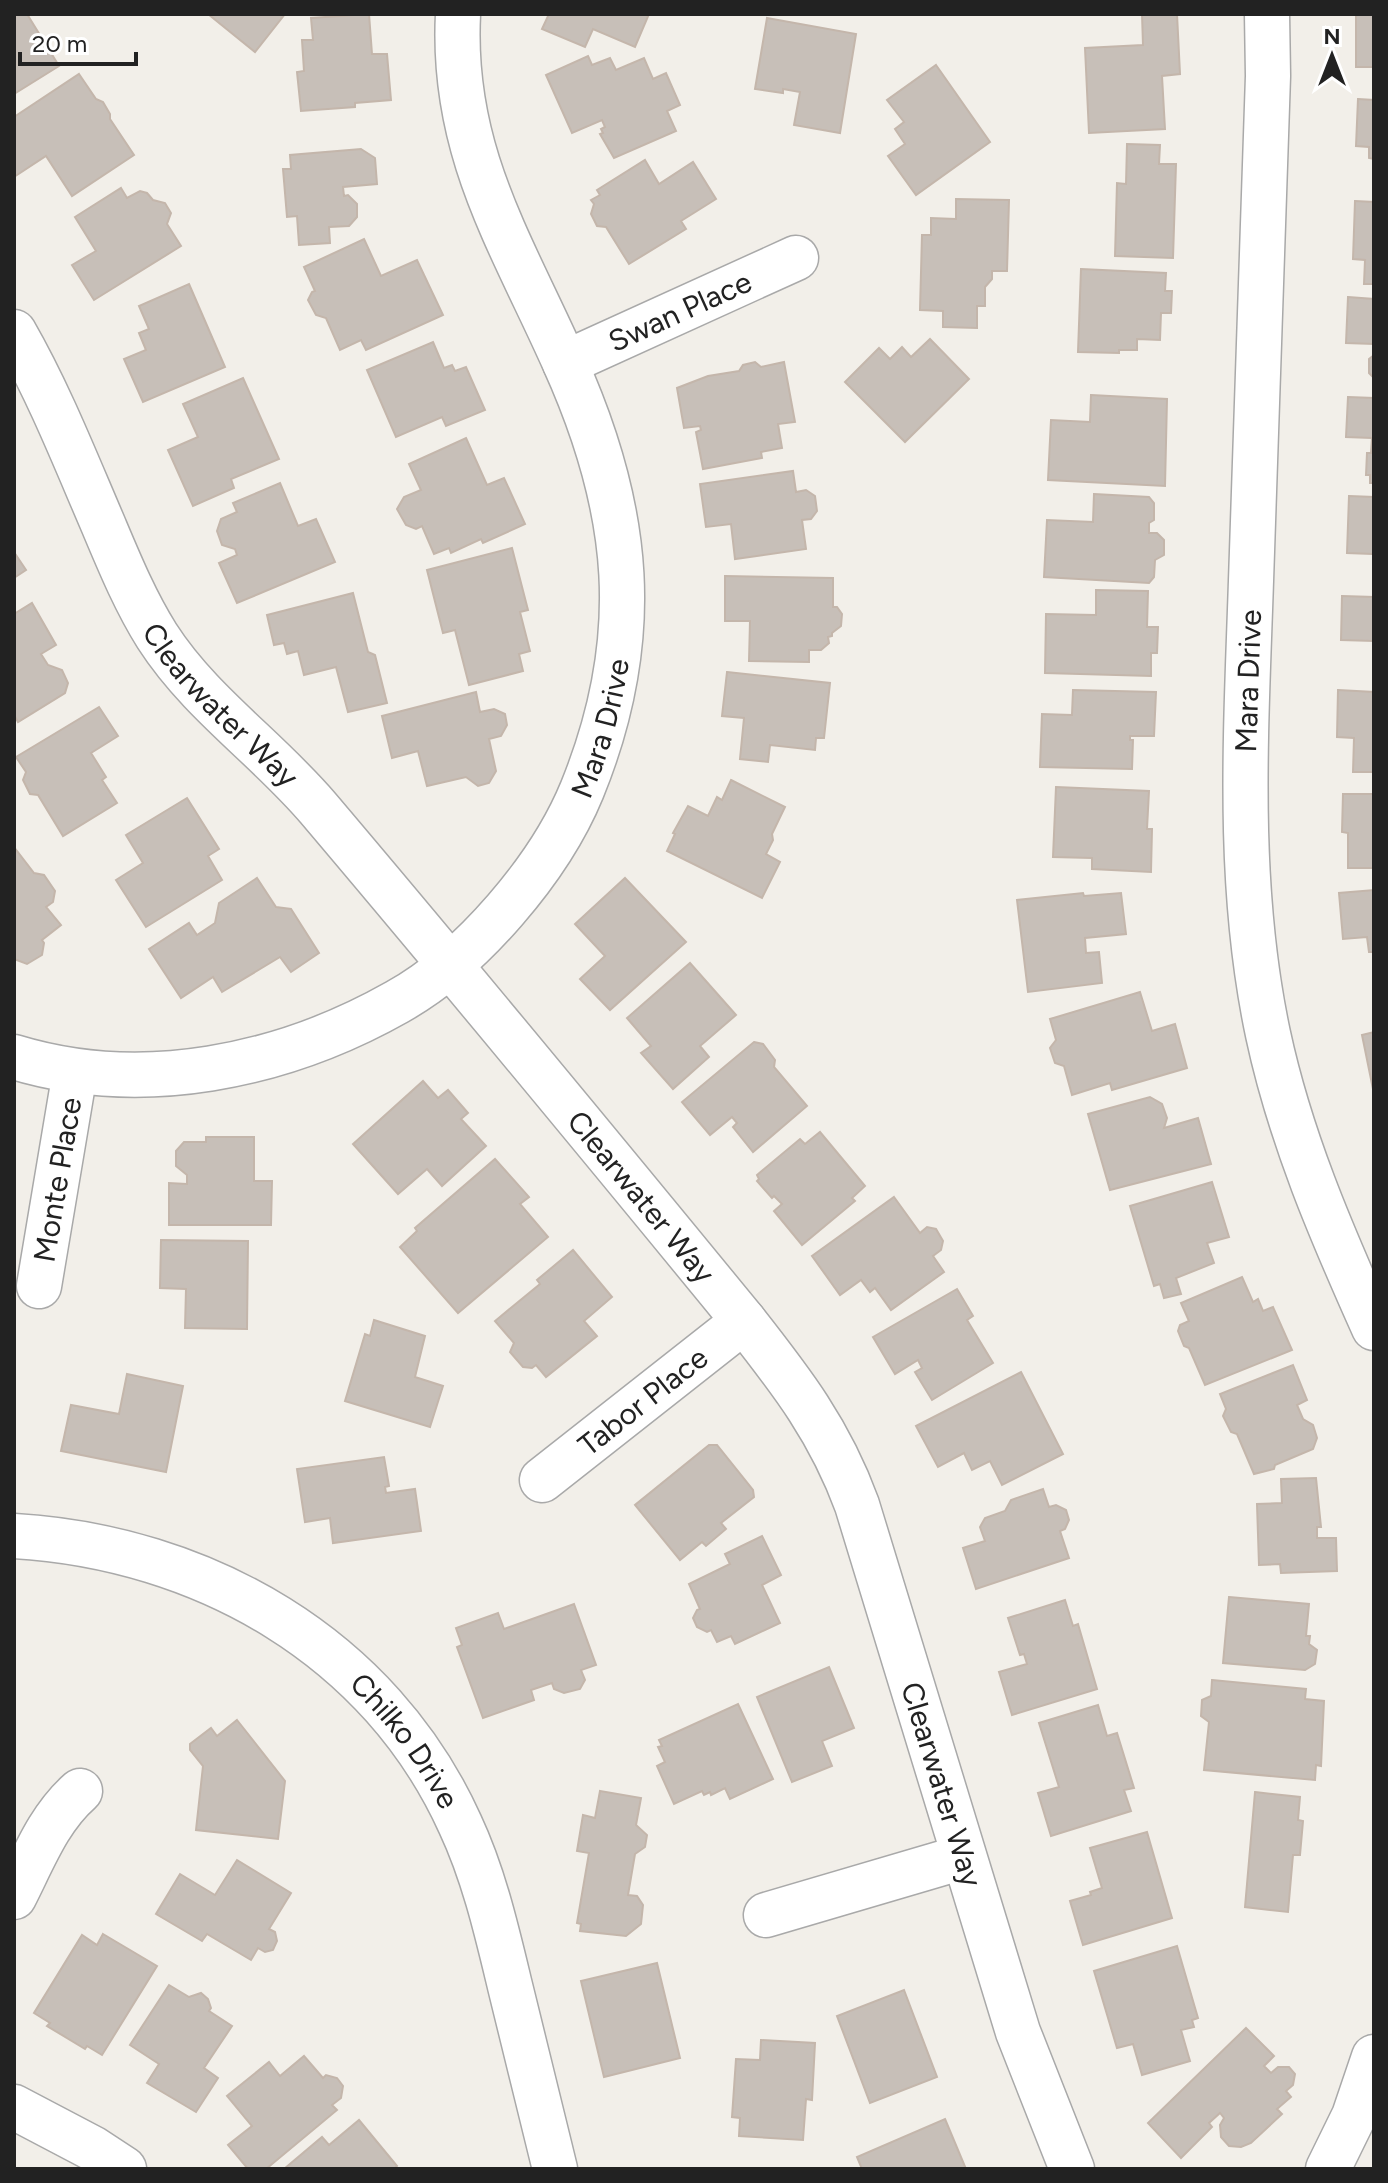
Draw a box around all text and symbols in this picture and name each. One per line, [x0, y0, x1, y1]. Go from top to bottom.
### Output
scale bar [20, 16, 136, 66]
north arrow [1292, 16, 1372, 96]
text: N [1323, 23, 1341, 50]
text: 20 m [32, 29, 87, 58]
street label: Swan Place [602, 262, 757, 359]
street label: Mara Drive [1227, 609, 1269, 753]
street label: Clearwater Way [135, 616, 307, 795]
street label: Mara Drive [562, 656, 636, 803]
street label: Monte Place [25, 1094, 89, 1265]
street label: Clearwater Way [560, 1103, 724, 1290]
street label: Tabor Place [570, 1339, 715, 1463]
street label: Chilko Drive [343, 1665, 468, 1814]
street label: Clearwater Way [894, 1677, 991, 1891]

